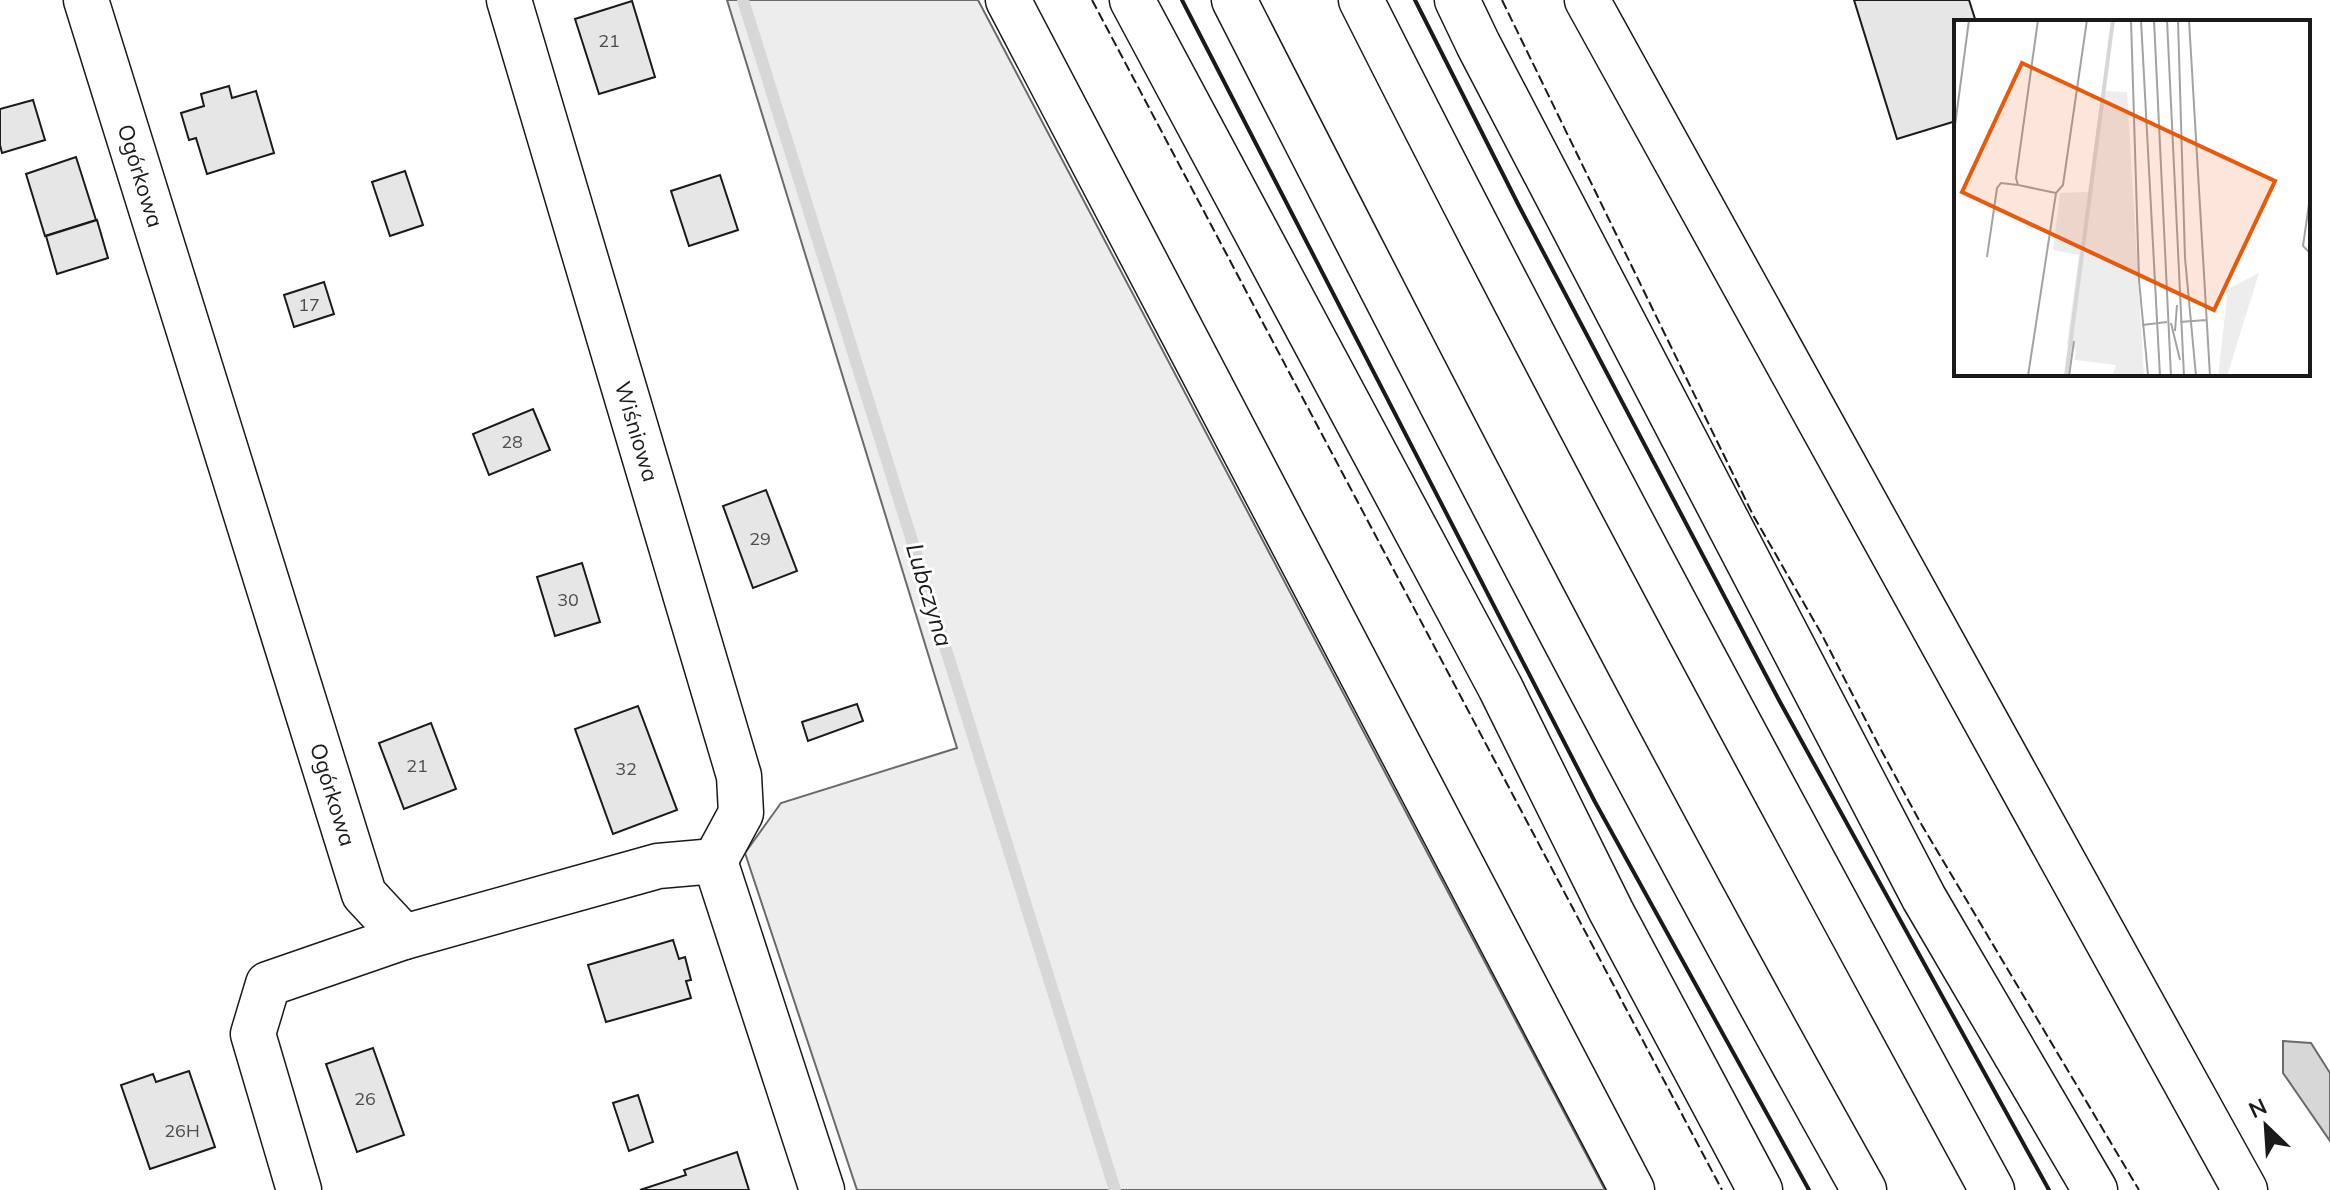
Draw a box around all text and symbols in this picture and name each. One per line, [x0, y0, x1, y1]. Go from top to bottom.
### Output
inset map [1954, 20, 2310, 376]
house number: 21 [598, 29, 620, 52]
street label: Ogórkowa [111, 121, 170, 231]
house number: 17 [298, 293, 320, 316]
street label: Wiśniowa [609, 378, 665, 485]
house number: 28 [501, 430, 523, 453]
house number: 29 [749, 527, 771, 550]
water label: Lubczyna [900, 539, 960, 650]
house number: 30 [557, 588, 579, 611]
street label: Ogórkowa [304, 740, 362, 849]
house number: 21 [406, 754, 428, 777]
house number: 32 [615, 757, 637, 780]
north arrow [2226, 1086, 2306, 1166]
house number: 26 [354, 1087, 376, 1110]
text: N [2244, 1092, 2271, 1124]
house number: 26H [164, 1119, 200, 1142]

